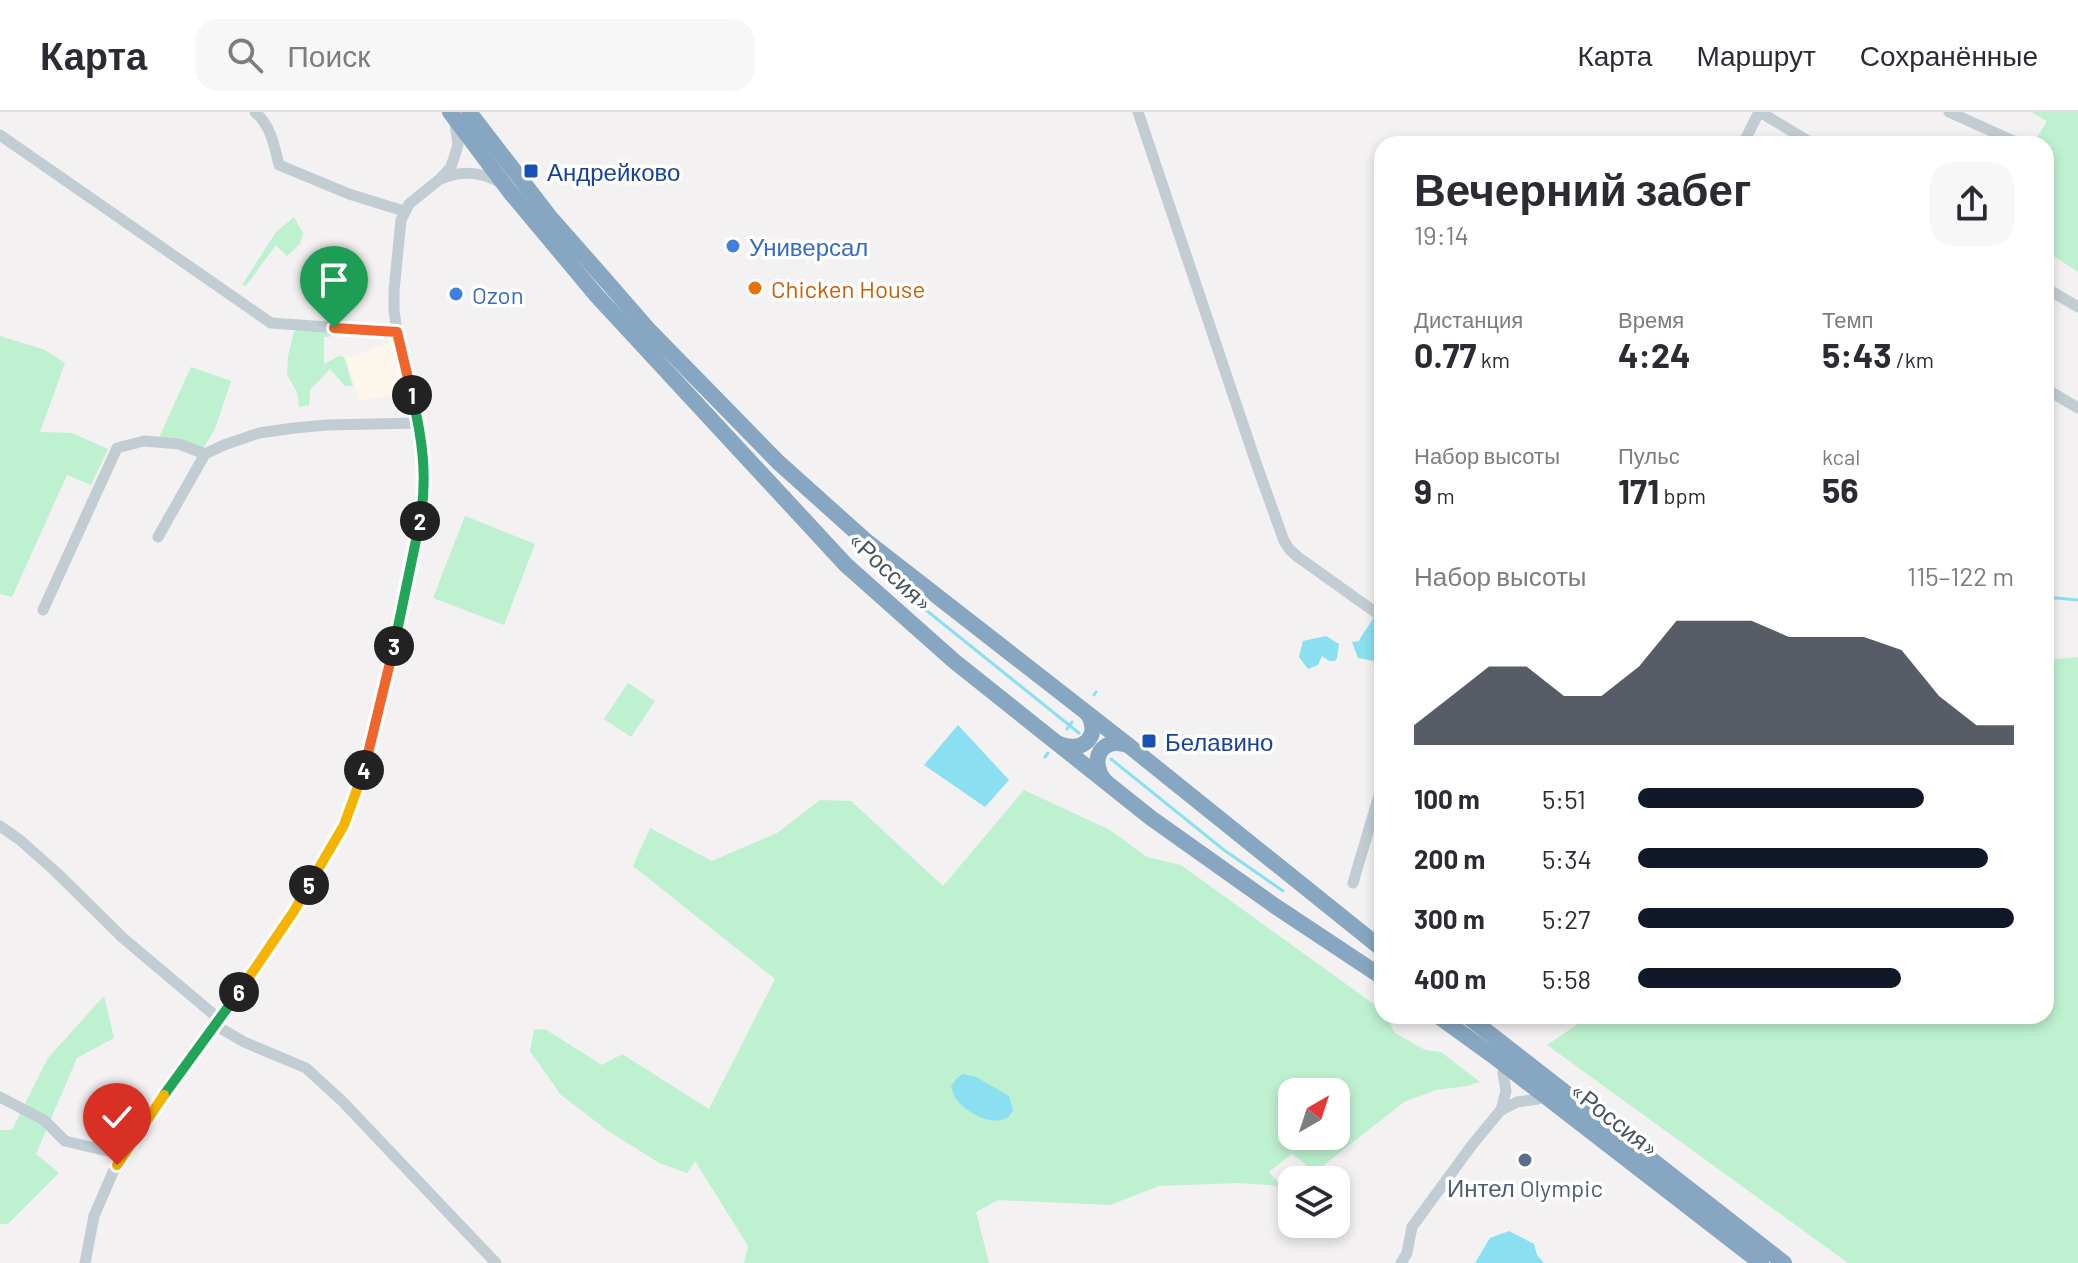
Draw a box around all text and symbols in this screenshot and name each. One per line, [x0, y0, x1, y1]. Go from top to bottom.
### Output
search box [195, 19, 755, 91]
text: Карта [40, 32, 147, 78]
icon: search [223, 33, 267, 77]
text: Поиск [287, 37, 370, 73]
text: Карта [1577, 38, 1652, 72]
text: Маршрут [1696, 38, 1816, 72]
text: Сохранённые [1860, 38, 2038, 72]
place label: Андрейково [547, 157, 680, 186]
marker: Андрейково [522, 162, 540, 180]
text: Вечерний забег [1414, 162, 1751, 215]
button: share [1930, 162, 2014, 246]
text: 19:14 [1414, 219, 1469, 250]
place label: Универсал [749, 232, 868, 261]
marker: Универсал [724, 237, 742, 255]
pin [300, 246, 368, 328]
icon: arrive [312, 258, 356, 302]
place label: Chicken House [771, 274, 925, 303]
marker: Chicken House [746, 279, 764, 297]
place label: Ozon [472, 280, 524, 309]
marker: Ozon [447, 285, 465, 303]
text: Дистанция [1414, 306, 1523, 332]
text: Время [1618, 306, 1684, 332]
text: Темп [1822, 306, 1873, 332]
text: 0.77 [1414, 334, 1476, 375]
text: 4:24 [1618, 334, 1691, 375]
text: 5:43 [1822, 334, 1892, 375]
text: km [1476, 346, 1510, 372]
text: /km [1892, 346, 1934, 372]
pin: 1 [392, 375, 432, 415]
text: 1 [408, 382, 416, 408]
text: Набор высоты [1414, 442, 1560, 468]
text: Пульс [1618, 442, 1680, 468]
text: kcal [1822, 443, 1860, 469]
text: 56 [1822, 469, 1859, 510]
text: 9 [1414, 470, 1432, 511]
text: 171 [1618, 470, 1659, 511]
text: m [1432, 482, 1455, 508]
text: bpm [1659, 482, 1706, 508]
pin: 2 [400, 501, 440, 541]
text: 2 [414, 508, 426, 534]
street label: «Россия» [843, 525, 939, 617]
text: Набор высоты [1414, 560, 1587, 591]
text: 115–122 m [1907, 560, 2014, 591]
pin: 3 [374, 626, 414, 666]
text: 3 [388, 633, 400, 659]
place label: Белавино [1165, 727, 1273, 756]
marker: Белавино [1140, 732, 1158, 750]
pin: 4 [344, 750, 384, 790]
text: 4 [357, 757, 371, 783]
text: 100 m [1414, 783, 1480, 814]
text: 5:51 [1542, 783, 1586, 814]
text: 200 m [1414, 843, 1485, 874]
text: 5:34 [1542, 843, 1592, 874]
pin: 5 [289, 865, 329, 905]
text: 5 [303, 872, 315, 898]
text: 300 m [1414, 903, 1485, 934]
text: 5:27 [1542, 903, 1590, 934]
text: 400 m [1414, 963, 1486, 994]
text: 5:58 [1542, 963, 1591, 994]
pin: 6 [219, 972, 259, 1012]
text: 6 [233, 979, 245, 1005]
street label: «Россия» [1565, 1075, 1665, 1163]
north arrow [1278, 1078, 1350, 1150]
map controls [1278, 1078, 1350, 1238]
pin [83, 1083, 151, 1165]
icon: check [95, 1095, 139, 1139]
marker: Интел Olympic [1516, 1151, 1534, 1169]
button: layers [1278, 1166, 1350, 1238]
place label: Интел Olympic [1447, 1173, 1603, 1202]

